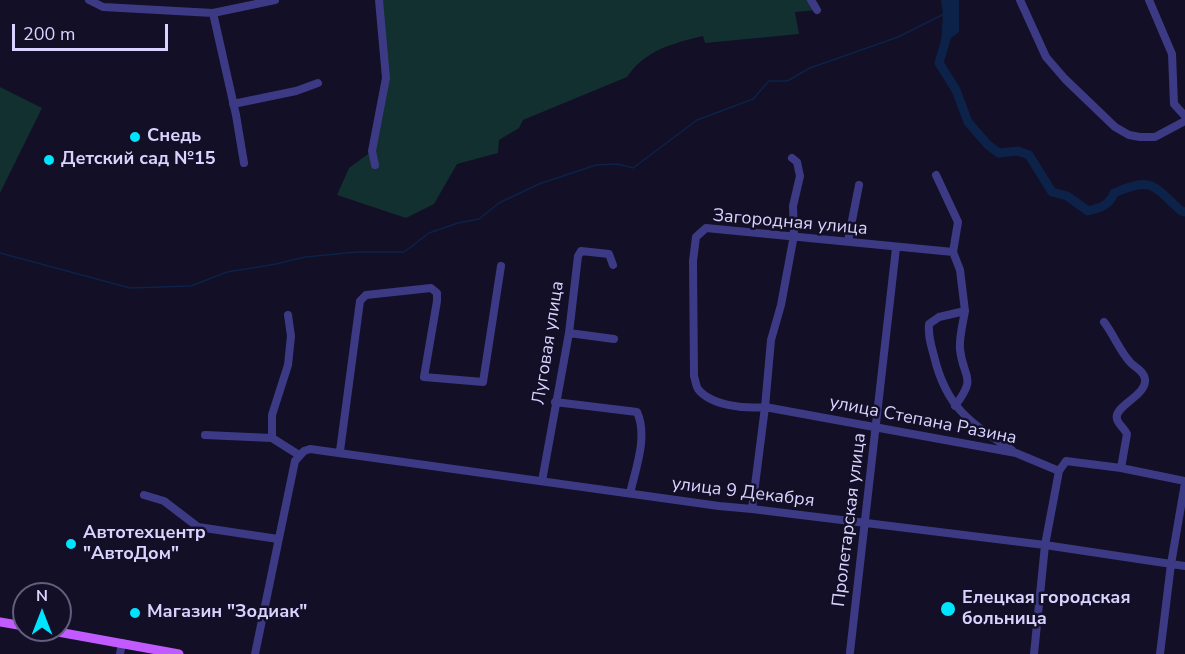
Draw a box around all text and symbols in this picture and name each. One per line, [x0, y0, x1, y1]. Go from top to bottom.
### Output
scale bar [15, 12, 171, 50]
text: 200 m [23, 22, 75, 46]
place label: Снедь [147, 126, 201, 148]
marker: Снедь [128, 130, 142, 144]
place label: Детский сад №15 [61, 149, 216, 171]
marker: Детский сад №15 [42, 153, 56, 167]
street label: Загородная улица [712, 205, 868, 241]
street label: Луговая улица [529, 280, 569, 406]
street label: улица Степана Разина [827, 392, 1019, 450]
street label: Пролетарская улица [829, 432, 871, 608]
street label: улица 9 Декабря [670, 474, 816, 512]
place label: Автотехцентр "АвтоДом" [83, 523, 206, 566]
marker: Автотехцентр "АвтоДом" [64, 537, 78, 551]
north arrow [12, 582, 72, 642]
text: N [36, 585, 48, 607]
place label: Елецкая городская больница [962, 588, 1130, 630]
marker: Елецкая городская больница [939, 600, 957, 618]
place label: Магазин "Зодиак" [147, 602, 307, 624]
marker: Магазин "Зодиак" [128, 606, 142, 620]

